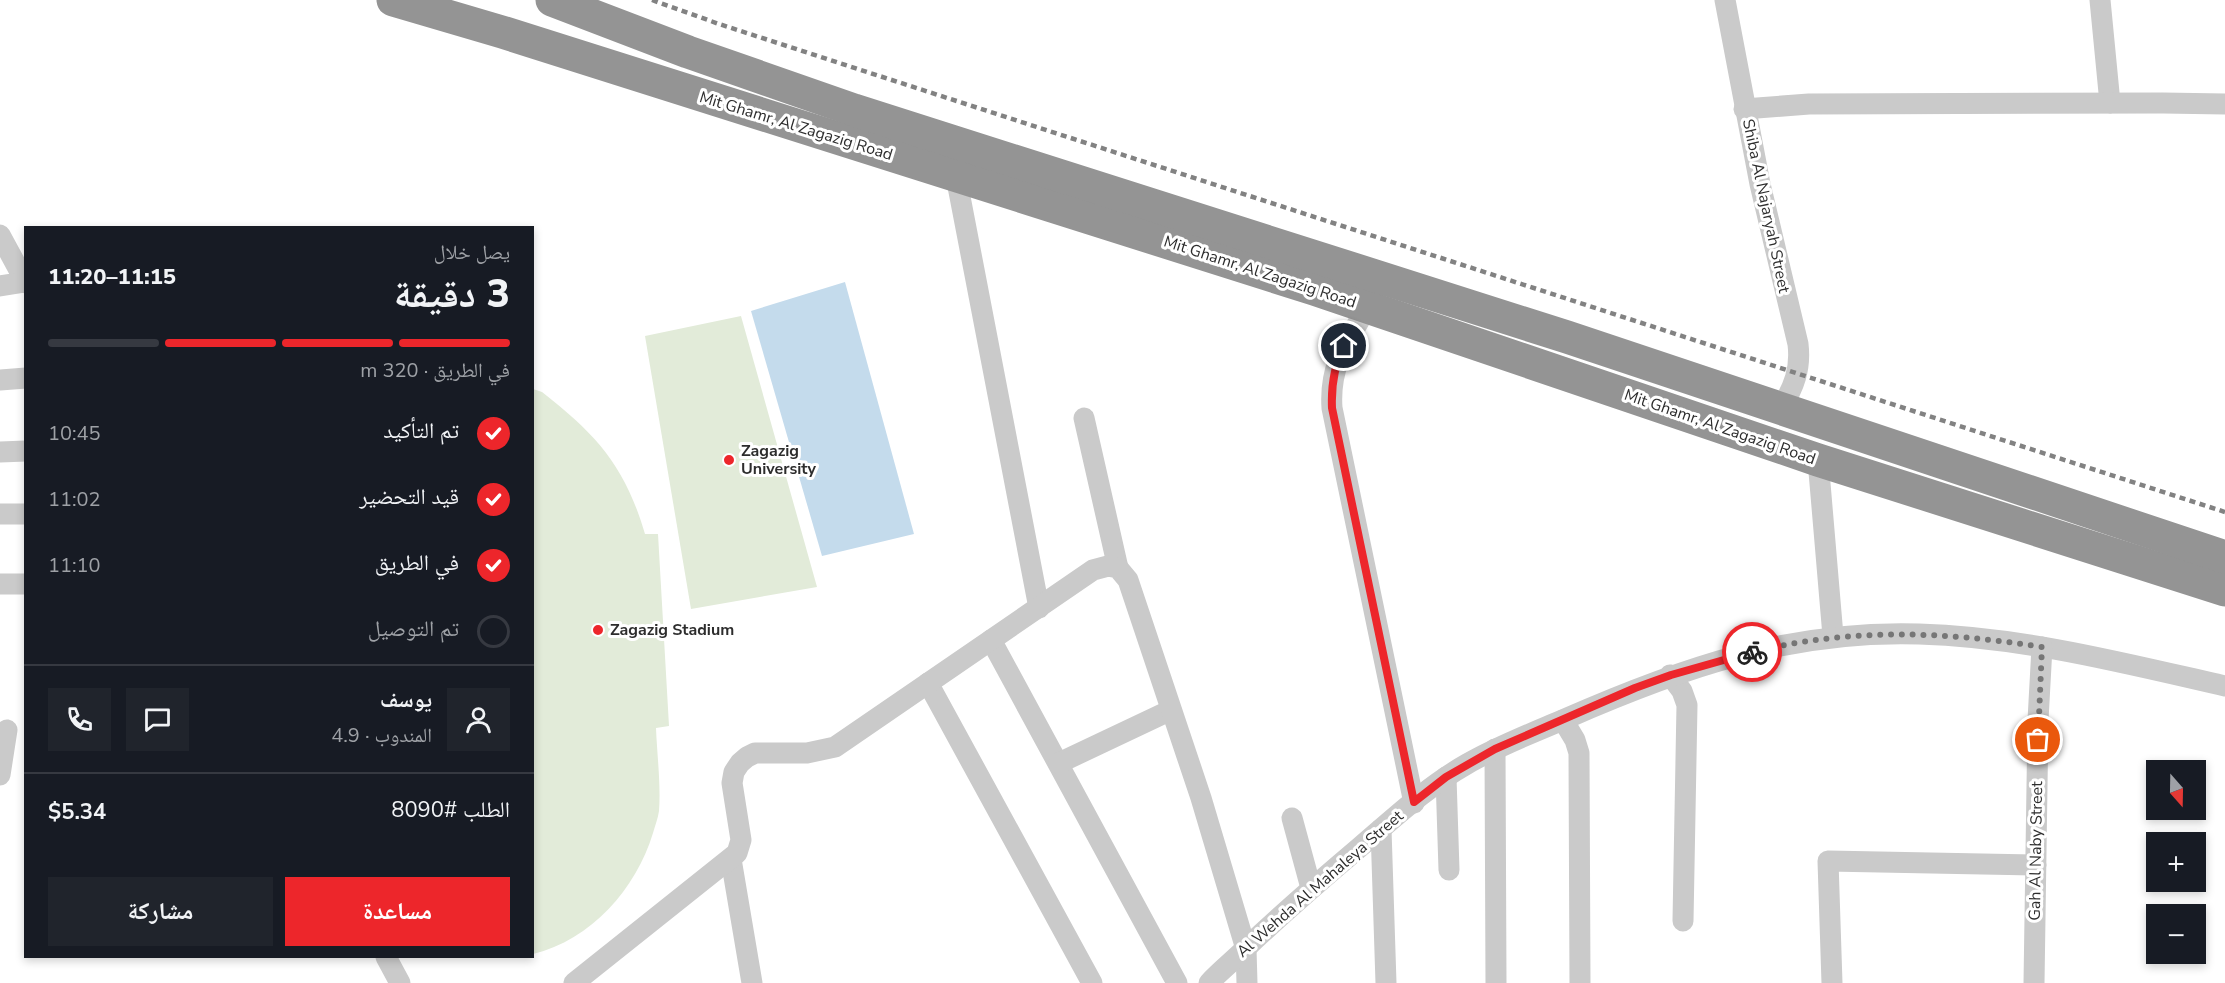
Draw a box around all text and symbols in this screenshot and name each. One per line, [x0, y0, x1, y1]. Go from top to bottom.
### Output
street label: Mit Ghamr, Al Zagazig Road [697, 86, 895, 166]
street label: Shiba Al Najaryah Street [1737, 117, 1795, 295]
street label: Mit Ghamr, Al Zagazig Road [1161, 230, 1359, 314]
text: يصل خلال [434, 239, 510, 266]
text: 11:15–11:20 [48, 262, 176, 292]
text: 3 دقيقة [394, 268, 510, 321]
pin [1318, 320, 1369, 371]
icon: home [1327, 329, 1360, 362]
text: في الطريق · 320 m [360, 357, 510, 384]
street label: Mit Ghamr, Al Zagazig Road [1621, 384, 1819, 470]
text: تم التأكيد [383, 416, 459, 446]
icon: check [477, 417, 510, 450]
text: 10:45 [48, 420, 101, 447]
place label: Zagazig University [741, 440, 817, 480]
marker: Zagazig University [722, 453, 736, 467]
text: قيد التحضير [359, 482, 459, 512]
icon: check [477, 483, 510, 516]
text: 11:02 [48, 486, 101, 513]
text: في الطريق [375, 548, 459, 578]
icon: check [477, 549, 510, 582]
text: 11:10 [48, 552, 101, 579]
text: تم التوصيل [368, 614, 459, 644]
place label: Zagazig Stadium [610, 619, 734, 641]
courier [1722, 622, 1782, 682]
marker: Zagazig Stadium [591, 623, 605, 637]
icon: bike [1736, 636, 1769, 669]
text: يوسف [380, 685, 432, 715]
button: phone [48, 688, 111, 751]
button: chat [126, 688, 189, 751]
button: person [447, 688, 510, 751]
pin [2012, 714, 2063, 765]
text: المندوب · 4.9 [331, 722, 432, 749]
icon: bag [2021, 723, 2054, 756]
north arrow [2146, 760, 2206, 820]
map controls [2146, 760, 2206, 964]
street label: Gah Al Naby Street [2024, 781, 2048, 921]
text: الطلب #8090 [391, 795, 510, 825]
text: $5.34 [48, 797, 106, 827]
street label: Al Wehda Al Mahaleya Street [1232, 805, 1408, 963]
button: + [2146, 832, 2206, 892]
button: مشاركة [48, 877, 273, 946]
button: مساعدة [285, 877, 510, 946]
button: − [2146, 904, 2206, 964]

